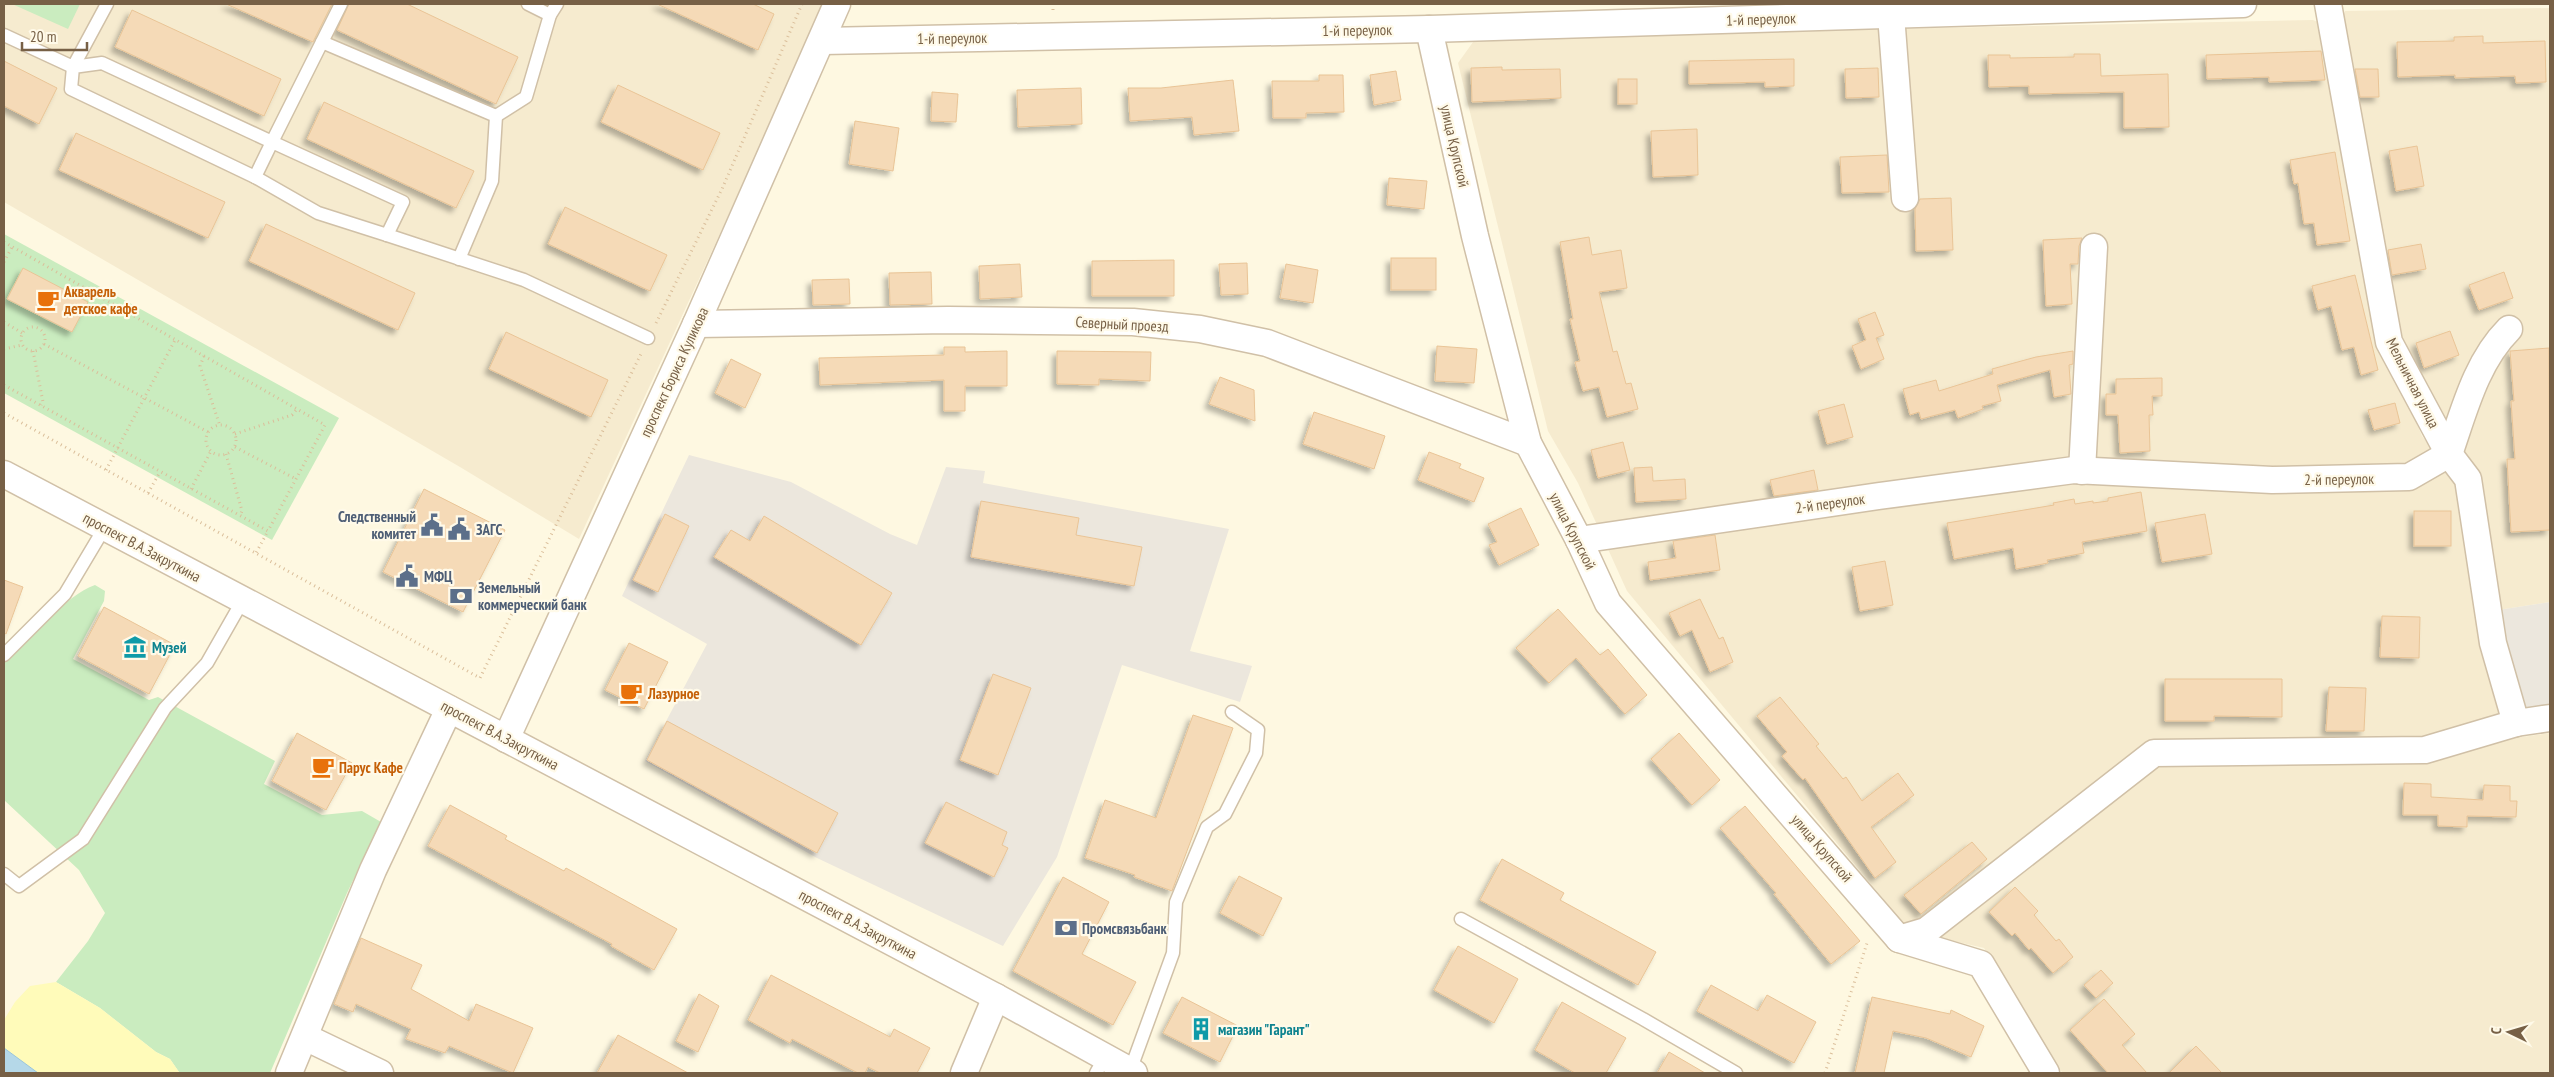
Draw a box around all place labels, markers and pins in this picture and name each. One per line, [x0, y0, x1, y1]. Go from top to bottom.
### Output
place label: Акварель детское кафе [63, 282, 138, 318]
cafe icon: Акварель детское кафе [35, 287, 61, 313]
place label: Следственный комитет [338, 507, 417, 543]
public building icon: Следственный комитет [419, 512, 445, 538]
public building icon: ЗАГС [446, 516, 472, 542]
place label: ЗАГС [476, 520, 503, 539]
public building icon: МФЦ [394, 563, 420, 589]
place label: МФЦ [424, 567, 453, 586]
place label: Земельный коммерческий банк [478, 578, 588, 614]
bank icon: Земельный коммерческий банк [448, 583, 474, 609]
museum icon: Музей [122, 634, 148, 660]
place label: Музей [152, 638, 187, 657]
cafe icon: Лазурное [618, 680, 644, 706]
place label: Лазурное [647, 684, 700, 703]
cafe icon: Парус Кафе [310, 754, 336, 780]
place label: Парус Кафе [339, 758, 403, 777]
bank icon: Промсвязьбанк [1053, 915, 1079, 941]
place label: Промсвязьбанк [1082, 919, 1167, 938]
building icon: магазин "Гарант" [1188, 1016, 1214, 1042]
place label: магазин "Гарант" [1218, 1020, 1310, 1039]

